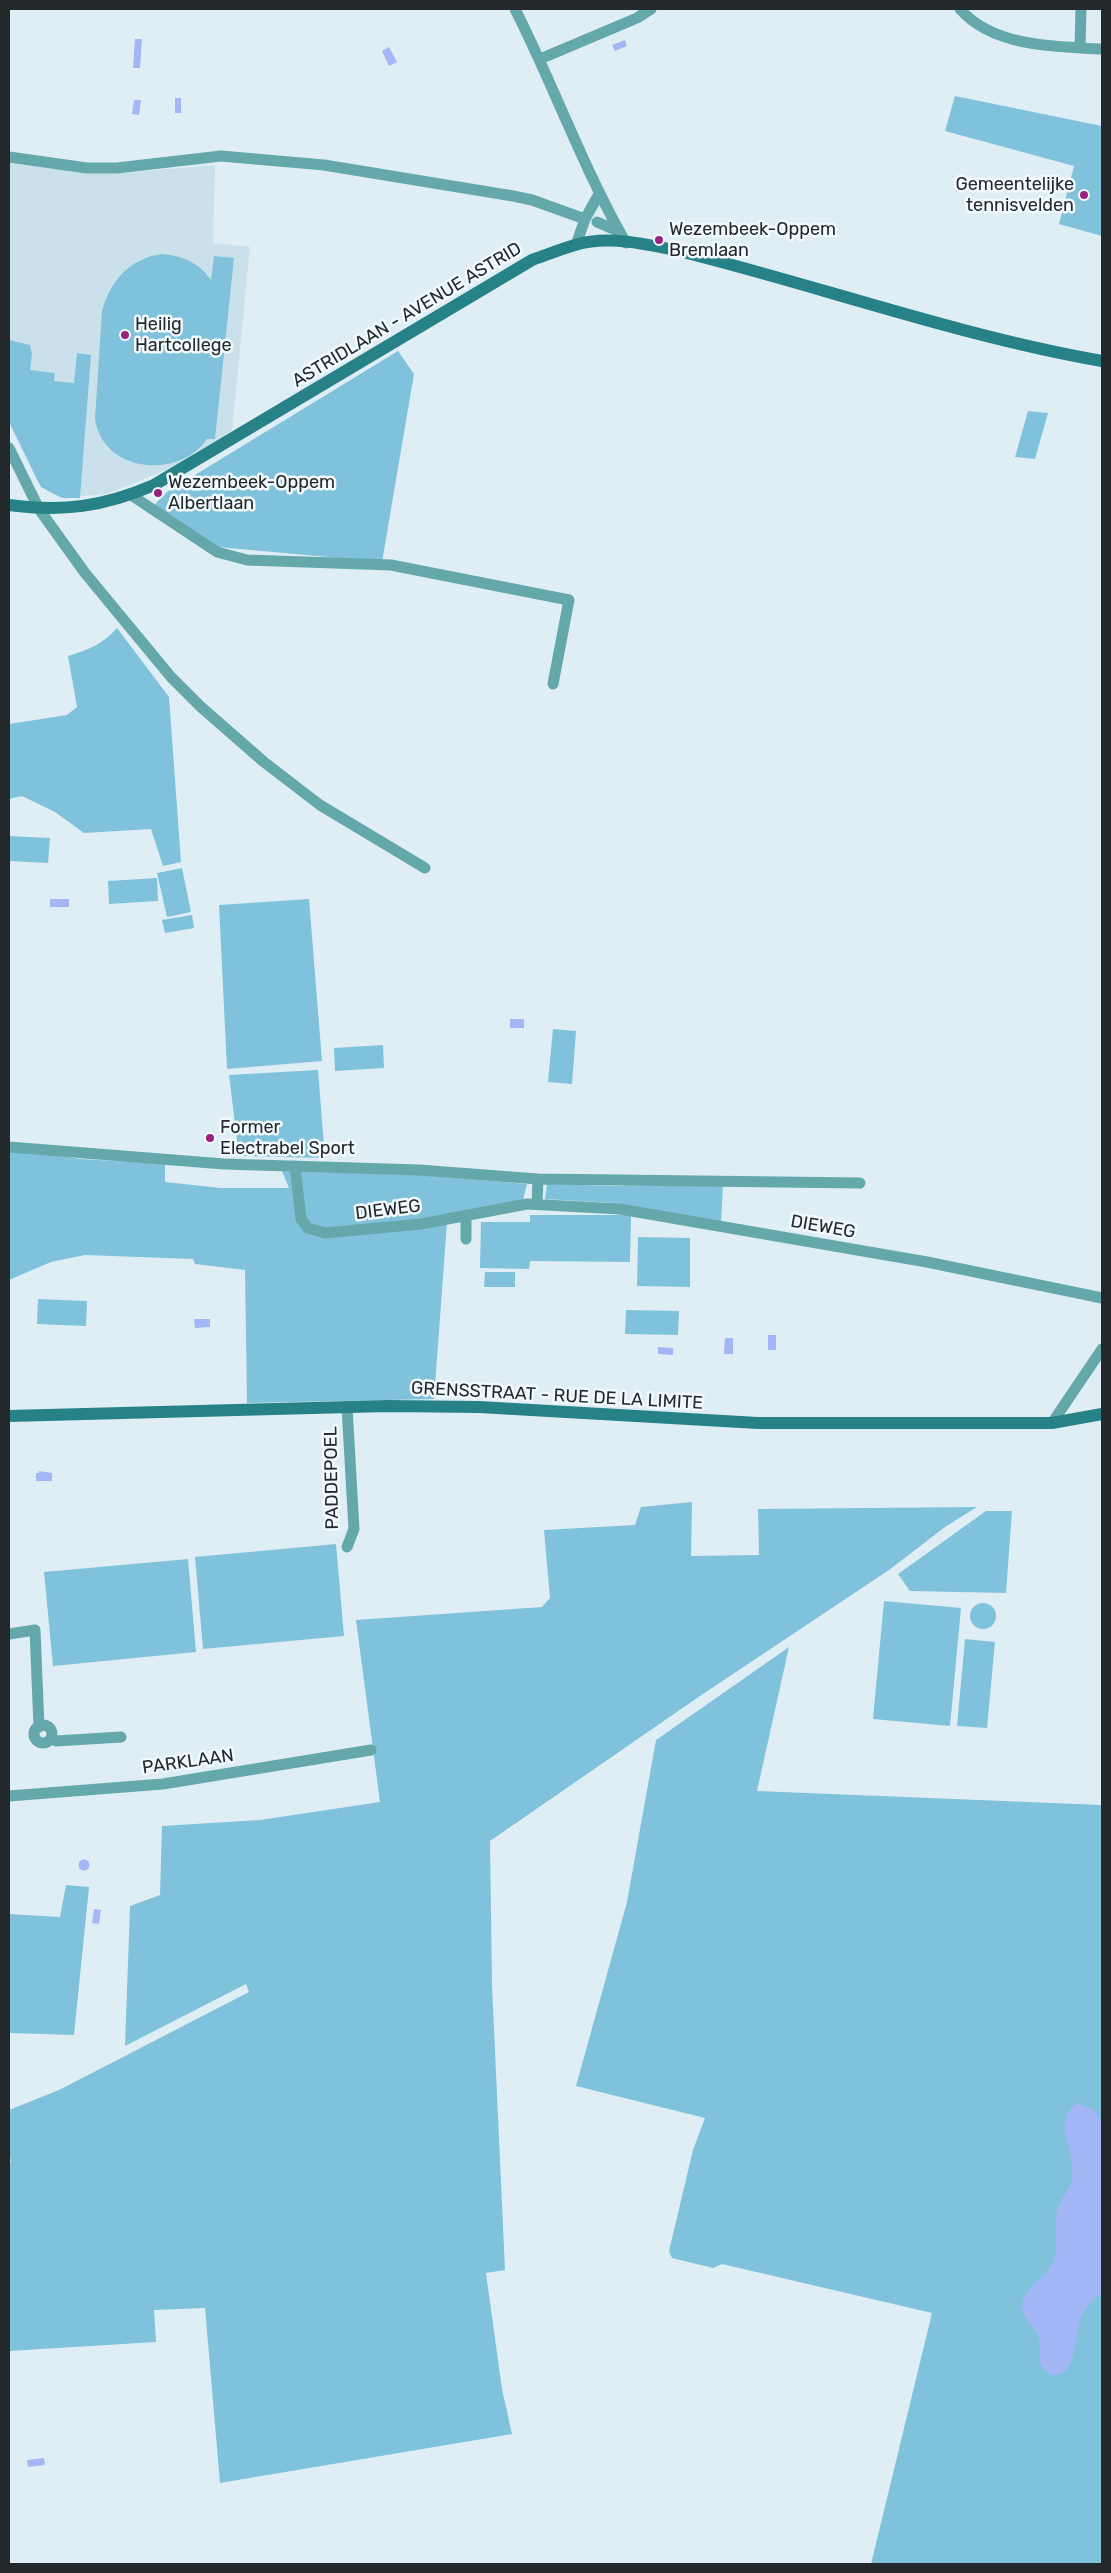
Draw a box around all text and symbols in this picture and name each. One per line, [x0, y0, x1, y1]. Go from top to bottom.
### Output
place label: Gemeentelijke tennisvelden [955, 174, 1074, 216]
marker: Gemeentelijke tennisvelden [1078, 189, 1090, 201]
place label: Wezembeek-Oppem Bremlaan [669, 219, 836, 262]
marker: Wezembeek-Oppem Bremlaan [653, 234, 665, 246]
street label: ASTRIDLAAN - AVENUE ASTRID [288, 238, 526, 392]
place label: Heilig Hartcollege [135, 314, 232, 356]
marker: Heilig Hartcollege [119, 329, 131, 341]
place label: Wezembeek-Oppem Albertlaan [168, 472, 335, 514]
marker: Wezembeek-Oppem Albertlaan [152, 487, 164, 499]
place label: Former Electrabel Sport [220, 1117, 355, 1160]
marker: Former Electrabel Sport [204, 1132, 216, 1144]
street label: DIEWEG [354, 1195, 422, 1225]
street label: DIEWEG [789, 1211, 857, 1243]
street label: GRENSSTRAAT - RUE DE LA LIMITE [410, 1378, 704, 1414]
street label: PADDEPOEL [320, 1426, 344, 1530]
street label: PARKLAAN [141, 1745, 235, 1779]

